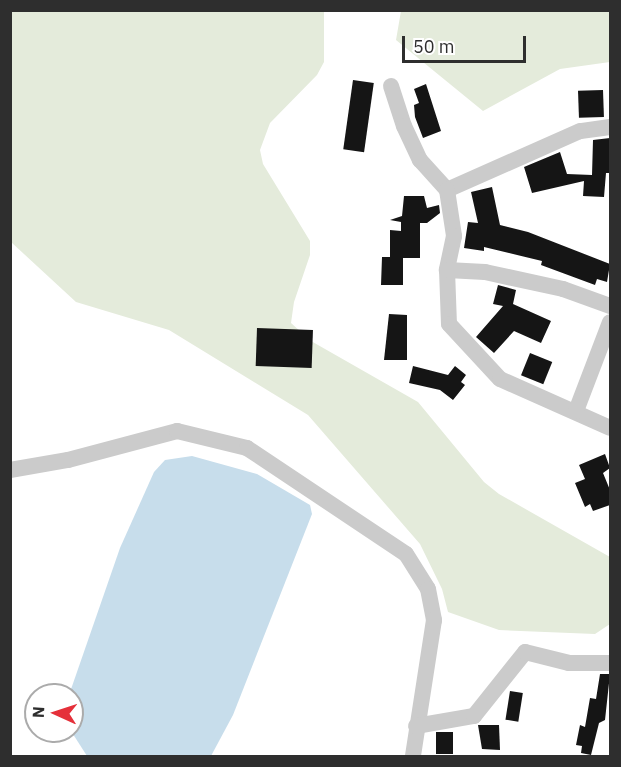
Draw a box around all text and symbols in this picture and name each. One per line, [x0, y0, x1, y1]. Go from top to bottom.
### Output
scale bar [405, 24, 530, 62]
text: 50 m [413, 35, 455, 58]
north arrow [24, 683, 84, 743]
text: N [28, 706, 48, 718]

